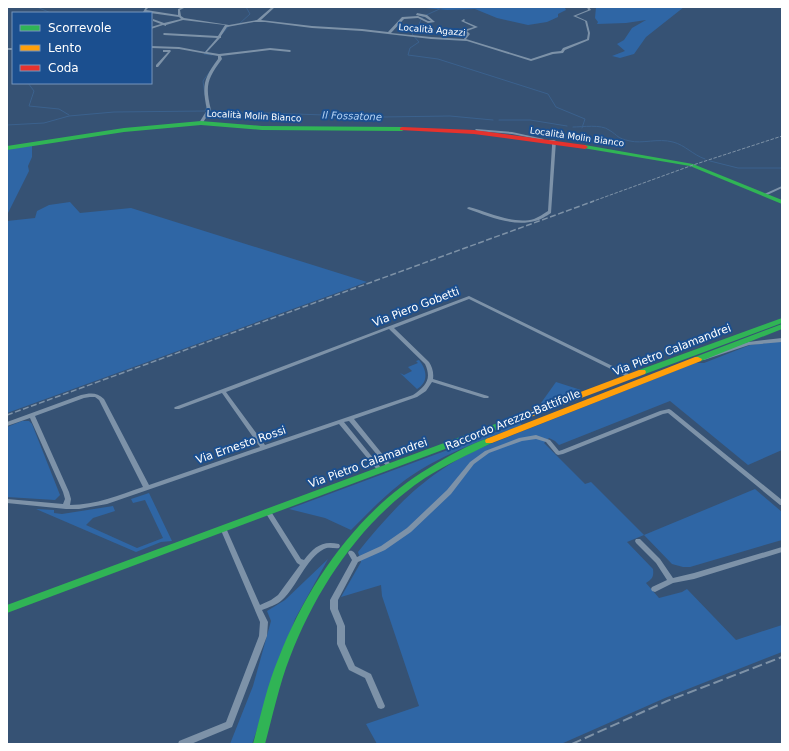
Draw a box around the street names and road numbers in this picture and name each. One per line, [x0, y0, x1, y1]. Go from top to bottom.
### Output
street label: Località Agazzi [398, 22, 466, 38]
street label: Località Molin Bianco [206, 109, 302, 124]
street label: Località Molin Bianco [529, 125, 625, 149]
street label: Via Piero Gobetti [371, 284, 461, 330]
street label: Via Pietro Calamandrei [611, 321, 733, 379]
street label: Raccordo Arezzo-Battifolle [444, 387, 583, 453]
street label: Via Ernesto Rossi [194, 424, 288, 466]
street label: Via Pietro Calamandrei [307, 435, 429, 491]

